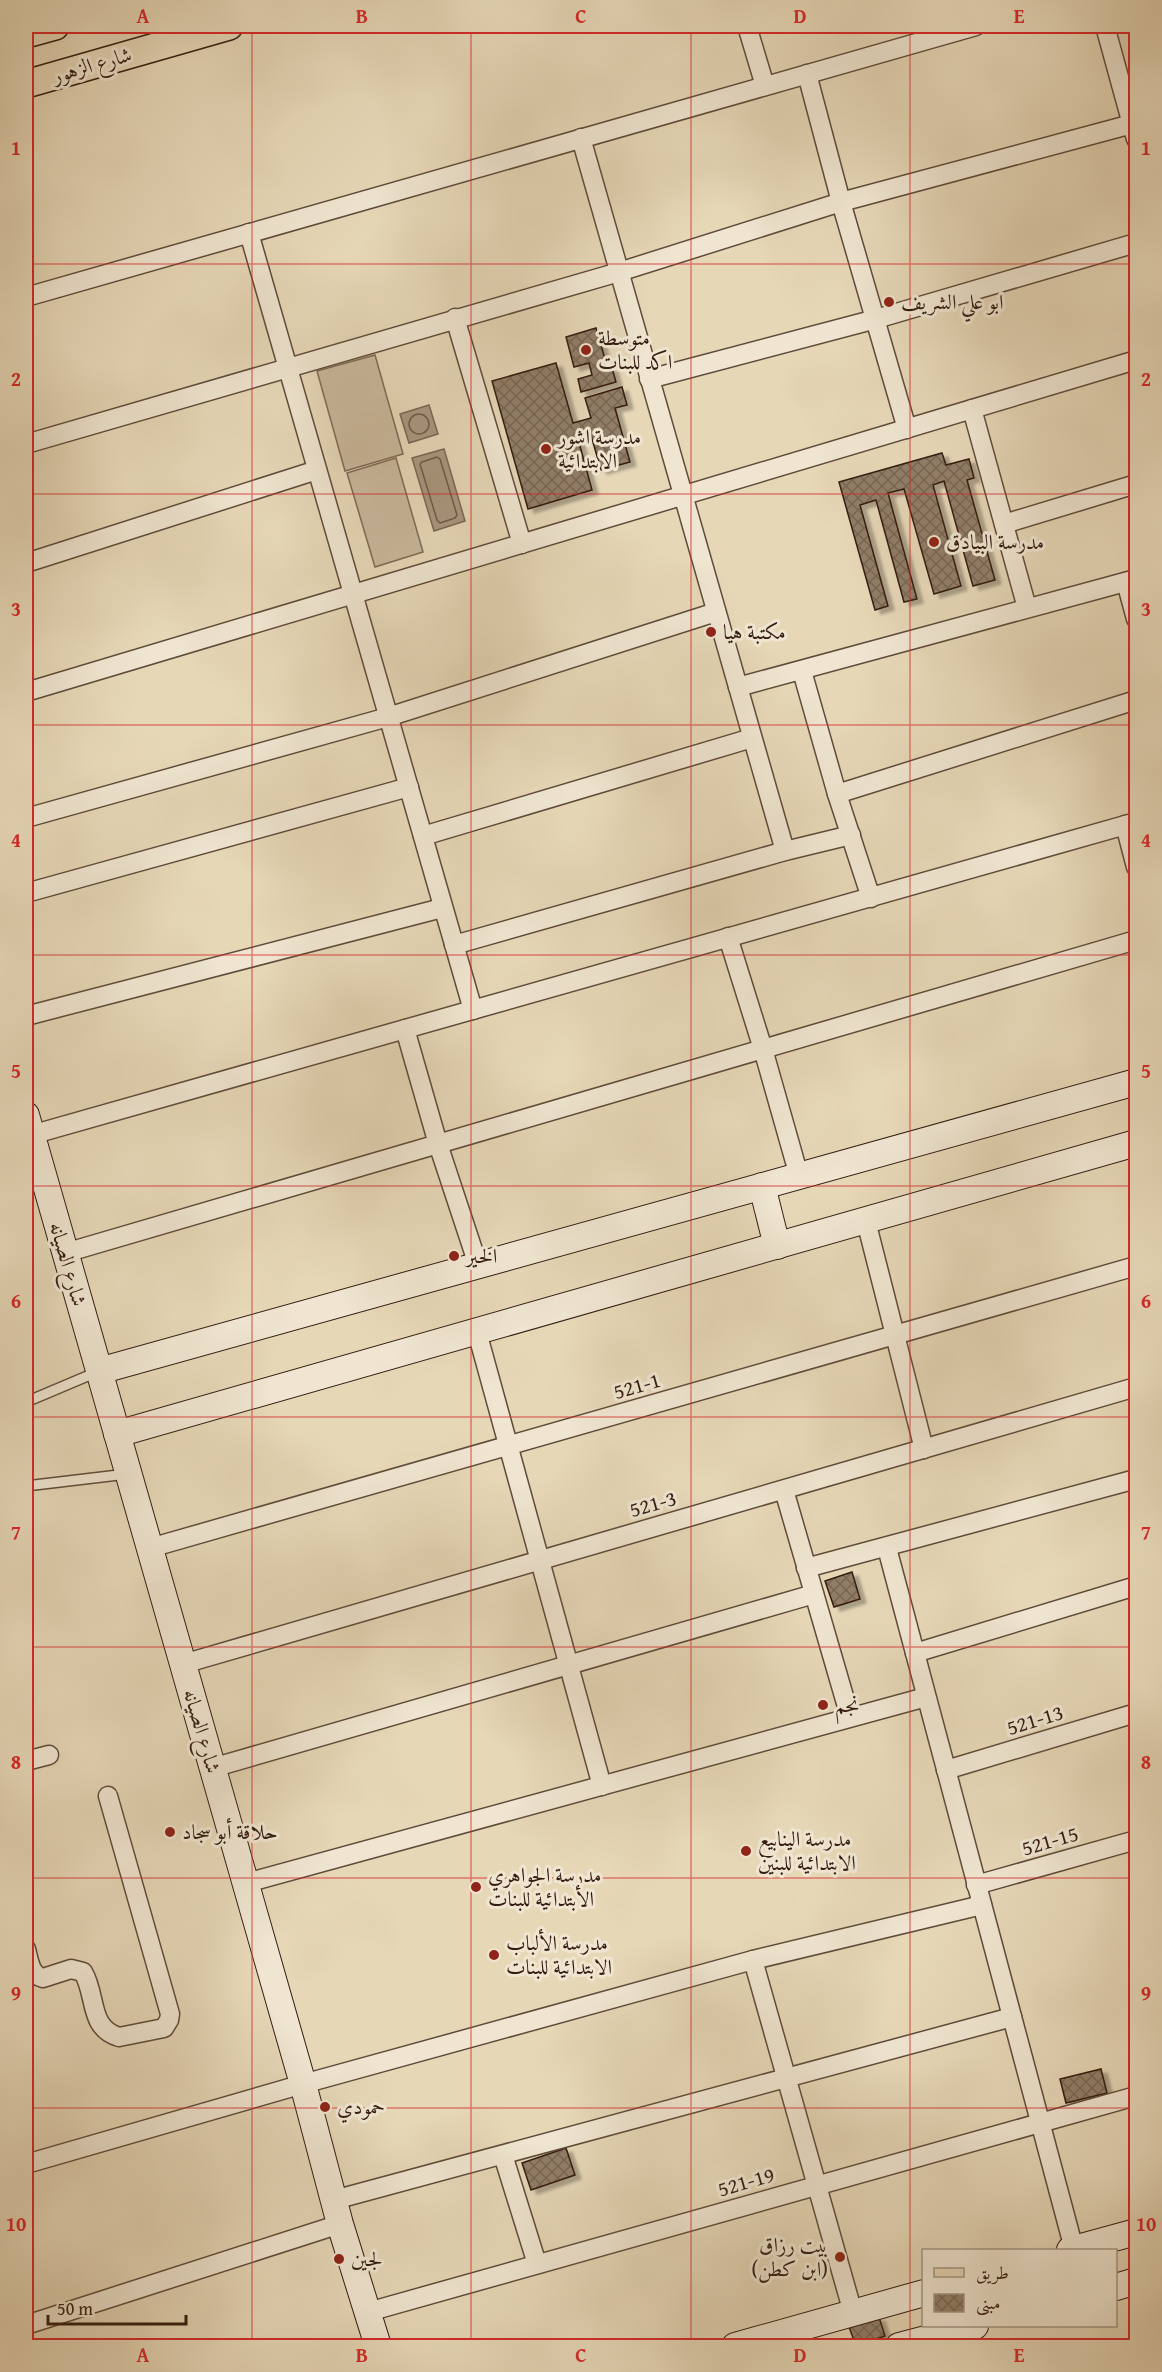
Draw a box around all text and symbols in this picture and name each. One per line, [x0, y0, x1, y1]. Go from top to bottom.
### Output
text: A [137, 1, 150, 30]
text: B [356, 1, 368, 30]
text: C [575, 1, 587, 30]
text: D [793, 1, 807, 30]
text: E [1014, 1, 1025, 30]
street label: شارع الزهور [47, 38, 136, 94]
text: 1 [11, 133, 21, 162]
text: 1 [1141, 133, 1151, 162]
place label: ابو علي الشريف [901, 286, 1004, 322]
marker: ابو علي الشريف [882, 295, 896, 309]
place label: متوسطة اكد للبنات [598, 322, 672, 377]
marker: متوسطة اكد للبنات [579, 343, 593, 357]
text: 2 [11, 364, 21, 393]
text: 2 [1141, 364, 1151, 393]
place label: مدرسة اشور الابتدائية [556, 421, 641, 476]
marker: مدرسة اشور الابتدائية [539, 442, 553, 456]
place label: مدرسة البيادق [946, 526, 1044, 557]
marker: مدرسة البيادق [927, 535, 941, 549]
text: 3 [11, 594, 21, 623]
text: 3 [1141, 594, 1151, 623]
place label: مكتبة هيا [723, 616, 786, 647]
marker: مكتبة هيا [704, 625, 718, 639]
text: 4 [11, 825, 21, 854]
text: 4 [1141, 825, 1151, 854]
text: 5 [11, 1056, 21, 1085]
text: 5 [1141, 1056, 1151, 1085]
street label: شارع الصيانه [39, 1218, 95, 1310]
place label: الخير [464, 1240, 497, 1271]
marker: الخير [447, 1249, 461, 1263]
text: 6 [11, 1286, 21, 1315]
text: 6 [1141, 1286, 1151, 1315]
street label: 521-1 [610, 1364, 664, 1407]
street label: 521-3 [626, 1482, 680, 1525]
text: 7 [11, 1517, 21, 1546]
text: 7 [1141, 1517, 1151, 1546]
street label: شارع الصيانه [173, 1685, 229, 1777]
place label: نجم [835, 1689, 859, 1725]
street label: 521-13 [1003, 1696, 1067, 1743]
marker: نجم [816, 1698, 830, 1712]
text: 8 [11, 1747, 21, 1776]
text: 8 [1141, 1747, 1151, 1776]
place label: حلاقة أبو سجاد [182, 1816, 278, 1847]
street label: 521-15 [1018, 1818, 1082, 1863]
place label: مدرسة الينابيع الابتدائية للبنين [758, 1823, 856, 1878]
marker: حلاقة أبو سجاد [163, 1825, 177, 1839]
marker: مدرسة الينابيع الابتدائية للبنين [739, 1844, 753, 1858]
place label: مدرسة الجواهري الأبتدائية للبنات [488, 1859, 601, 1914]
marker: مدرسة الجواهري الأبتدائية للبنات [469, 1880, 483, 1894]
place label: مدرسة الألباب الابتدائية للبنات [506, 1927, 612, 1982]
marker: مدرسة الألباب الابتدائية للبنات [487, 1948, 501, 1962]
text: 9 [11, 1978, 21, 2007]
text: 9 [1141, 1978, 1151, 2007]
place label: حمودي [337, 2091, 385, 2123]
marker: حمودي [318, 2100, 332, 2114]
street label: 521-19 [714, 2159, 778, 2204]
text: 10 [6, 2209, 26, 2238]
text: 10 [1136, 2209, 1156, 2238]
place label: بيت رزاق (ابن كطن) [751, 2229, 828, 2284]
place label: لجين [351, 2243, 382, 2274]
legend [922, 2249, 1117, 2327]
marker: بيت رزاق (ابن كطن) [833, 2250, 847, 2264]
marker: لجين [332, 2252, 346, 2266]
text: طريق [976, 2259, 1009, 2286]
scale bar [48, 2288, 186, 2326]
text: مبنى [976, 2289, 1001, 2316]
text: 50 m [57, 2295, 93, 2322]
text: A [137, 2340, 150, 2369]
text: B [356, 2340, 368, 2369]
text: C [575, 2340, 587, 2369]
text: D [793, 2340, 807, 2369]
text: E [1014, 2340, 1025, 2369]

